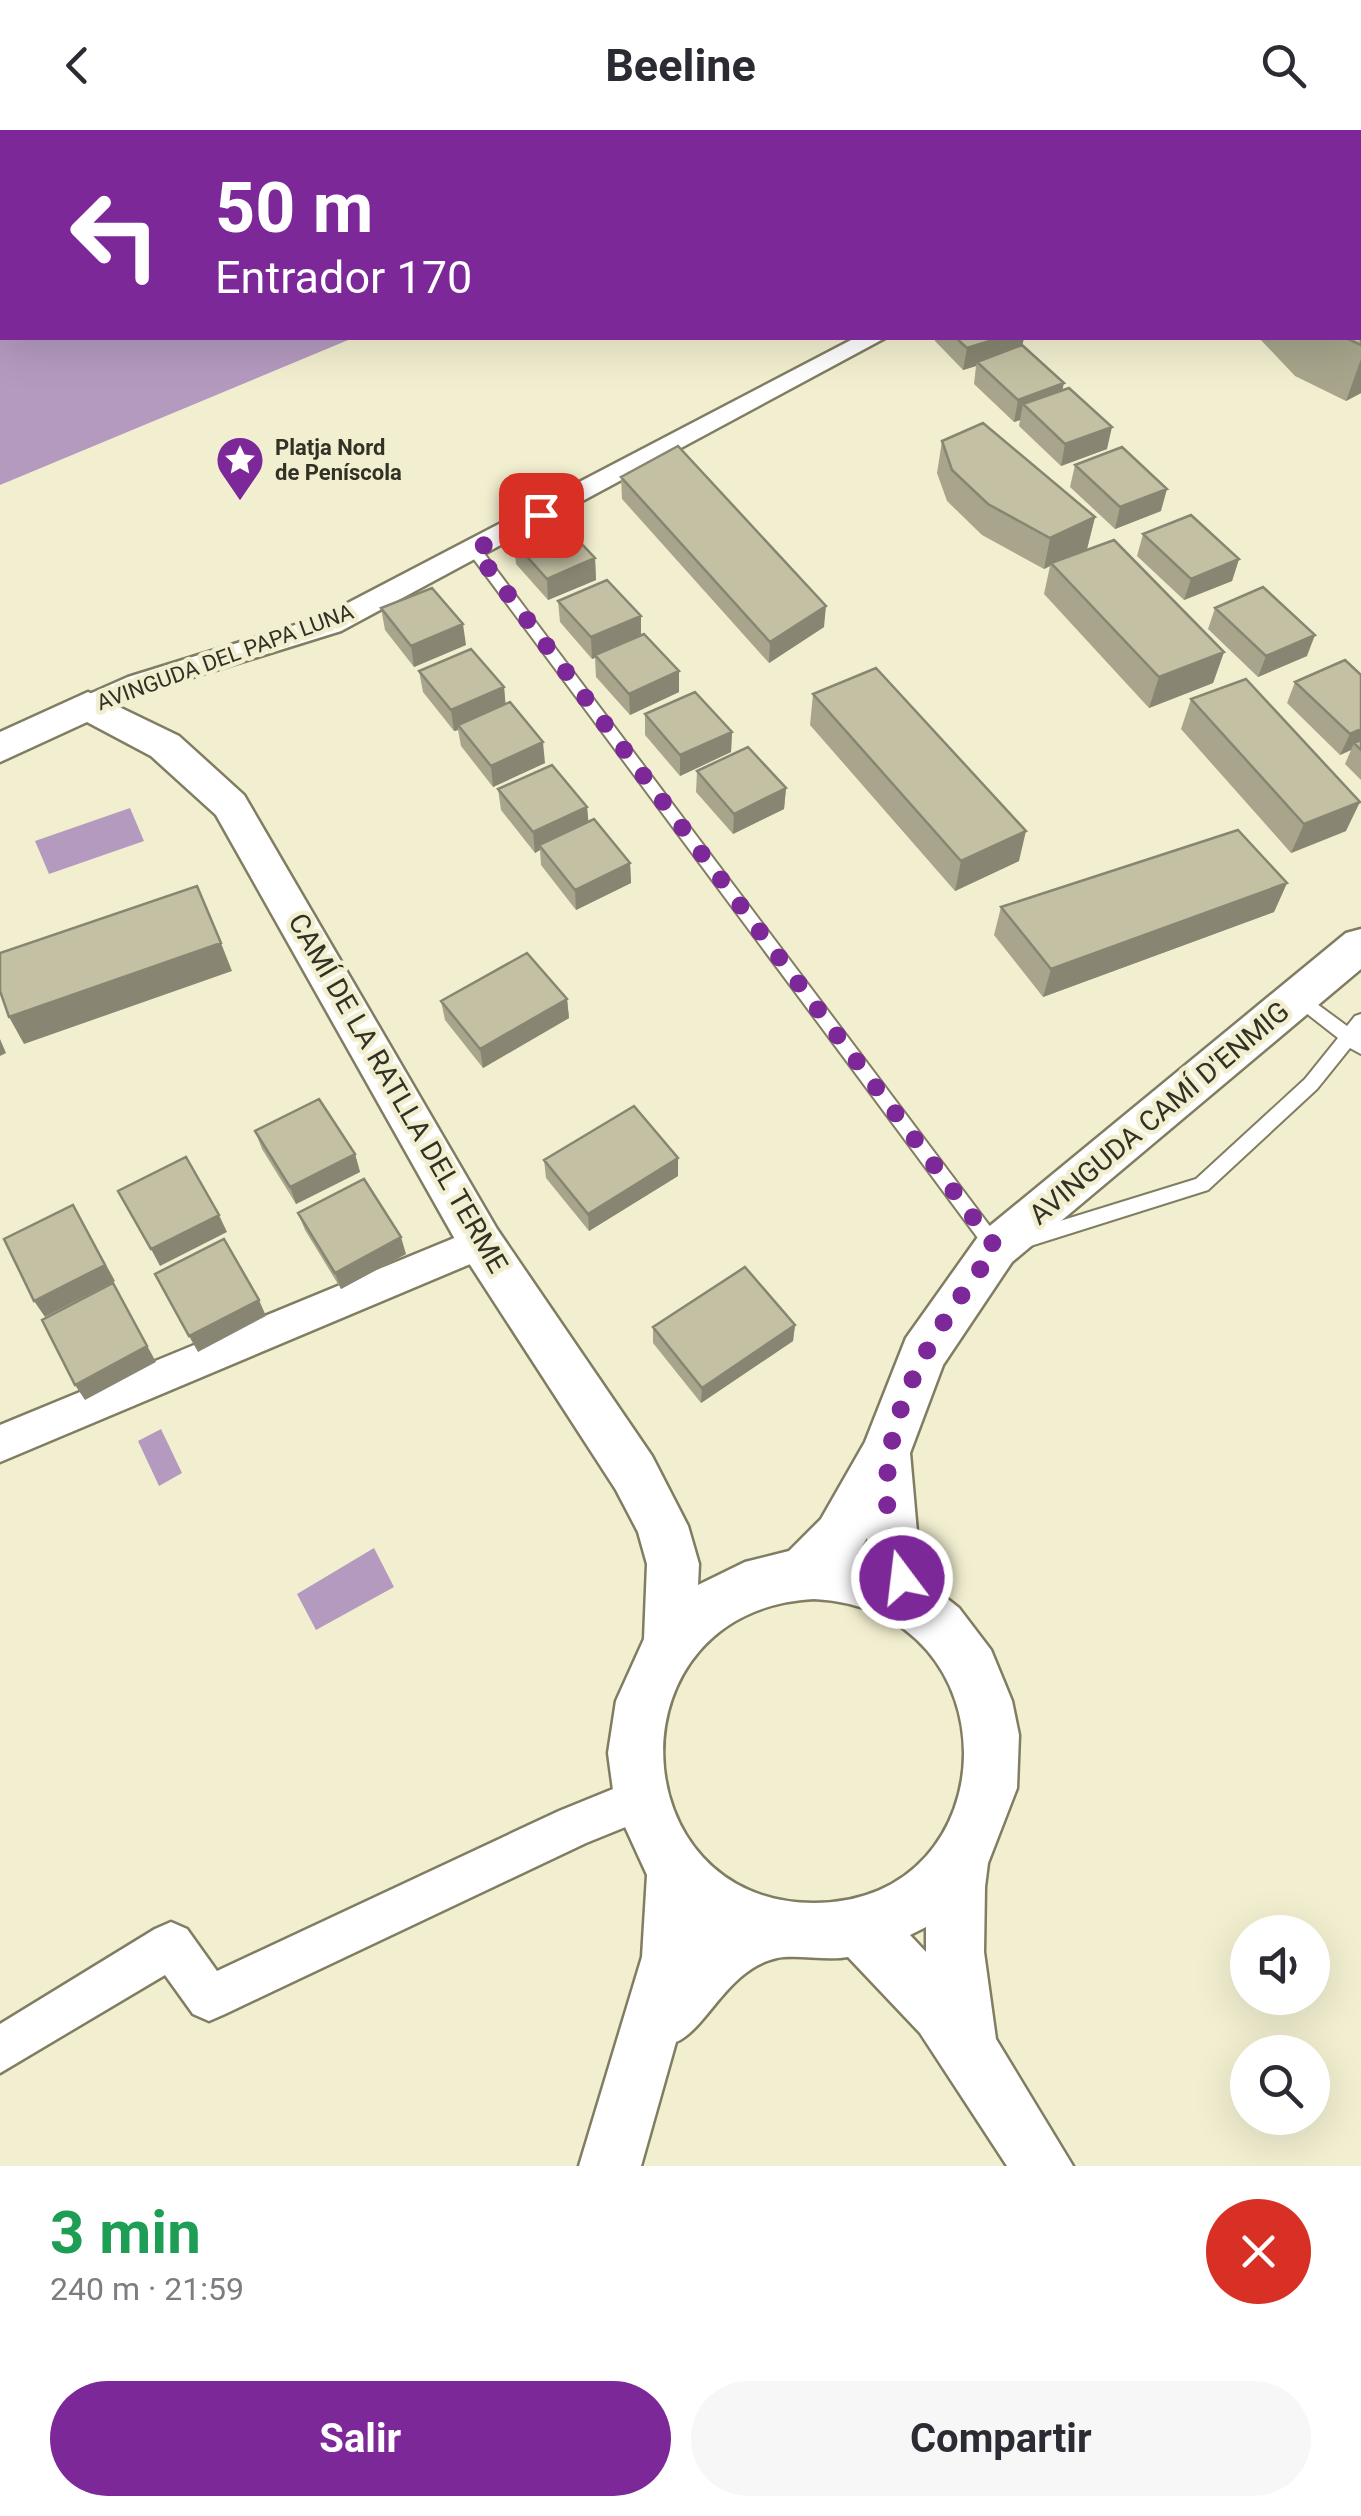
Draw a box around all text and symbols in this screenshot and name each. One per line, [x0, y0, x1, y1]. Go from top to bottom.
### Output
icon: back [50, 38, 105, 93]
icon: search [1256, 38, 1311, 93]
text: Beeline [605, 39, 756, 92]
text: 50 m [215, 167, 373, 249]
icon: left [50, 170, 180, 300]
text: Entrador 170 [215, 251, 472, 304]
place icon: Platja Nord de Peníscola [214, 434, 266, 502]
place label: Platja Nord de Peníscola [275, 435, 402, 485]
pin [499, 473, 584, 558]
icon: arrive [514, 488, 569, 543]
street label: AVINGUDA DEL PAPA LUNA [93, 599, 357, 715]
street label: CAMÍ DE LA RATLLA DEL TERME [281, 907, 515, 1279]
street label: AVINGUDA CAMÍ D'ENMIG [1022, 995, 1296, 1231]
position arrow [850, 1526, 954, 1630]
map controls [1230, 1915, 1330, 2135]
button: sound [1230, 1915, 1330, 2015]
button: search [1230, 2035, 1330, 2135]
text: 3 min [50, 2197, 201, 2268]
button: close [1206, 2199, 1311, 2304]
text: 240 m · 21:59 [50, 2270, 244, 2308]
button: Salir [50, 2381, 671, 2496]
button: Compartir [691, 2381, 1311, 2496]

